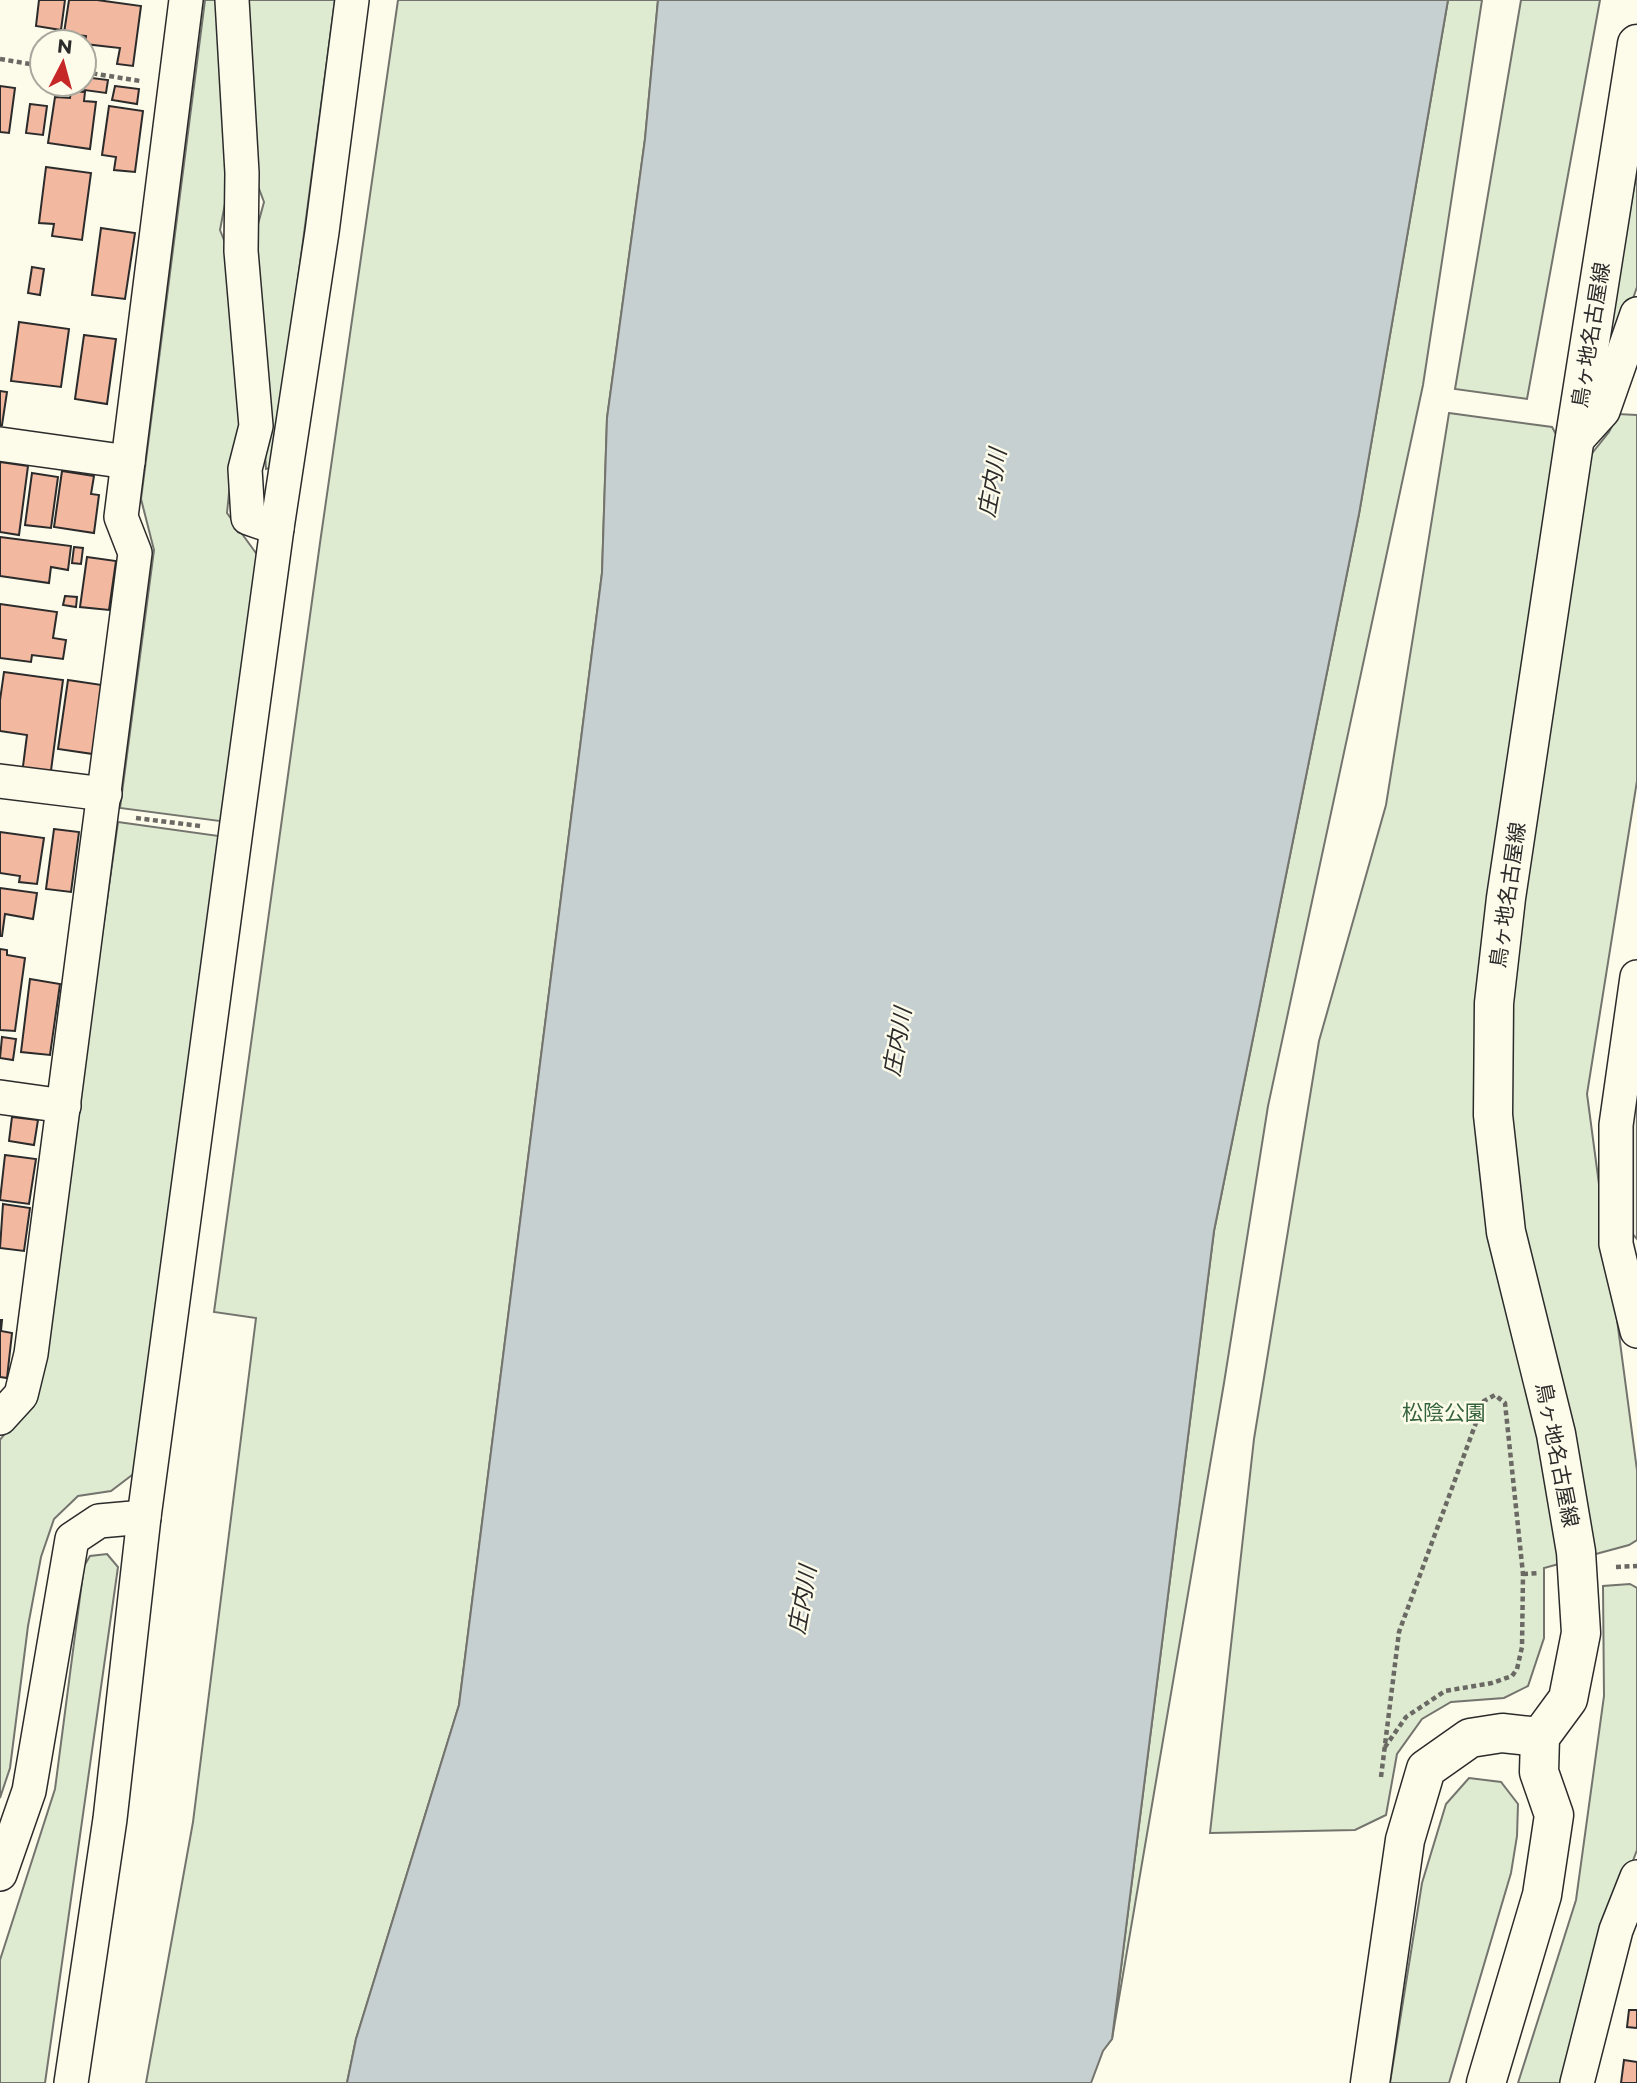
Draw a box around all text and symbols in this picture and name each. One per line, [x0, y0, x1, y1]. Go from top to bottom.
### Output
north arrow [28, 28, 98, 98]
text: N [56, 34, 74, 59]
street label: 鳥ヶ地名古屋線 [1567, 260, 1614, 409]
water label: 庄内川 [972, 444, 1012, 519]
street label: 鳥ヶ地名古屋線 [1485, 820, 1530, 969]
water label: 庄内川 [877, 1003, 917, 1078]
street label: 鳥ヶ地名古屋線 [1531, 1380, 1584, 1529]
park label: 松陰公園 [1402, 1400, 1486, 1425]
water label: 庄内川 [782, 1561, 822, 1636]

